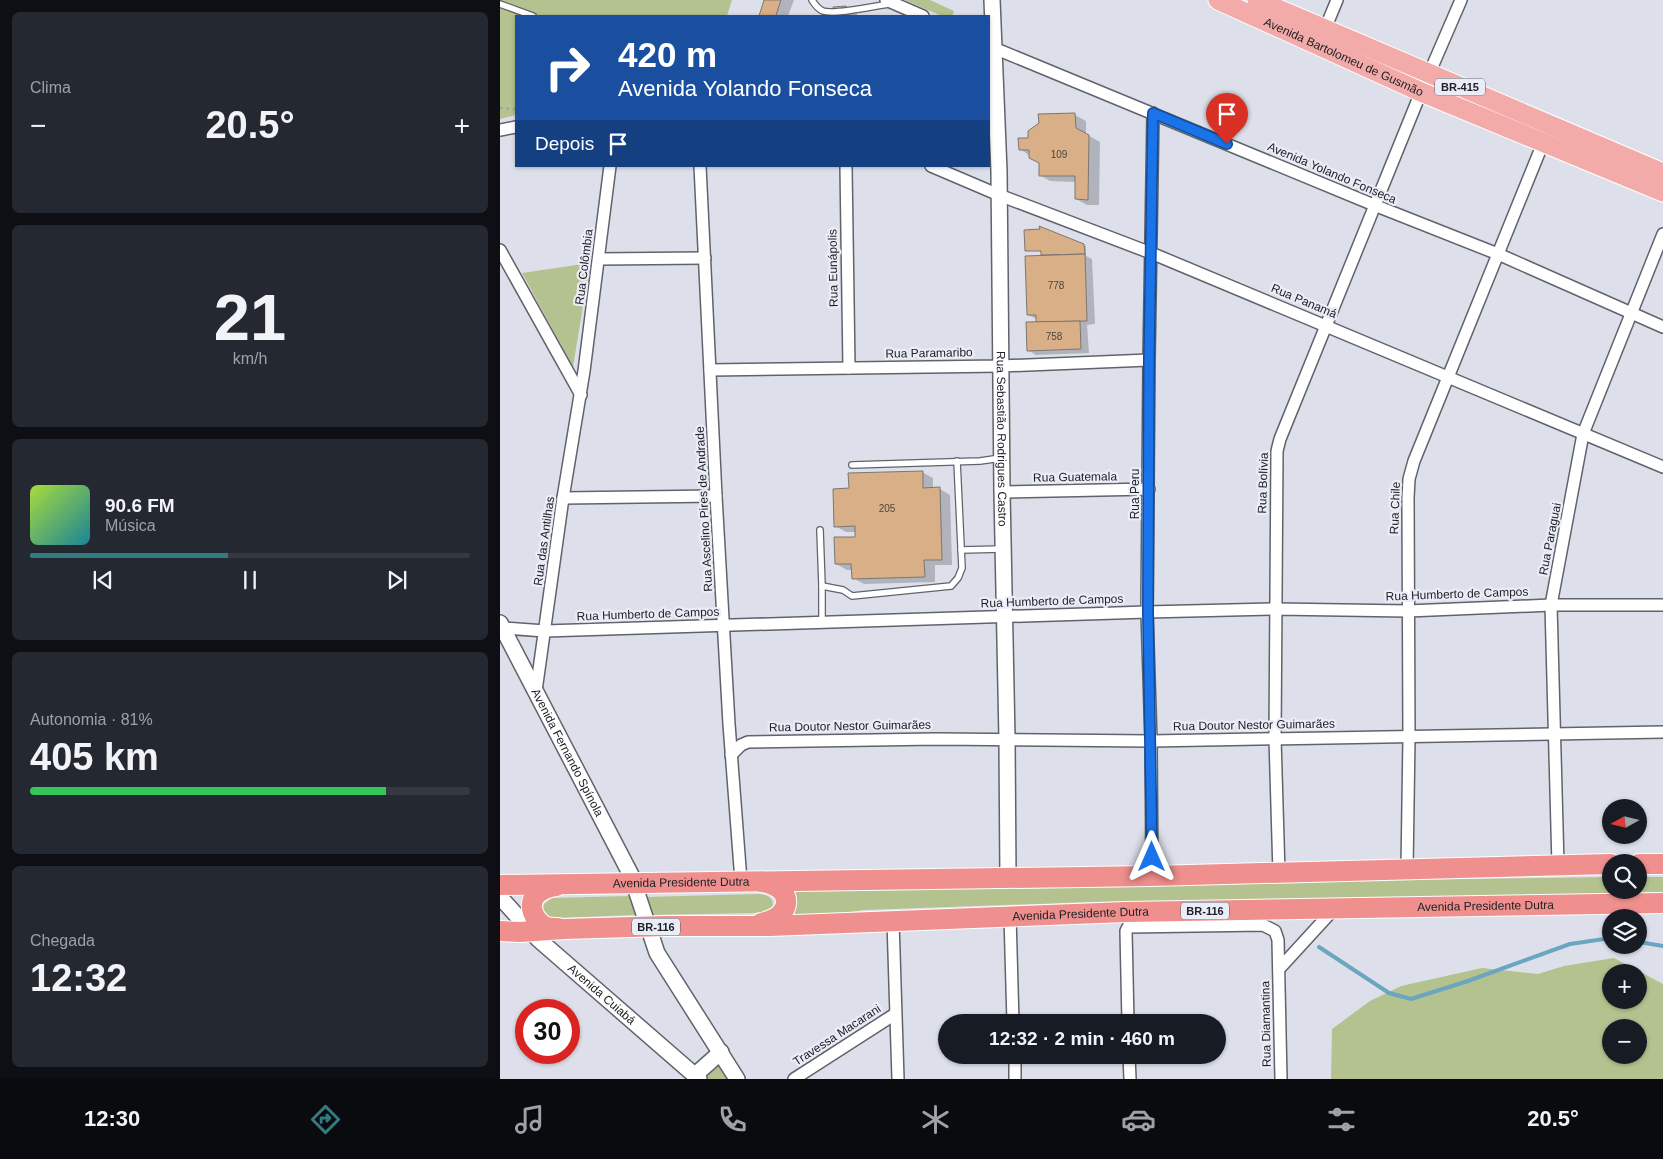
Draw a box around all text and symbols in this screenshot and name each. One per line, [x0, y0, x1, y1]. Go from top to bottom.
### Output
street label: Avenida Bartolomeu de Gusmão [1262, 15, 1426, 99]
icon: right [535, 35, 600, 100]
text: 420 m [618, 35, 717, 74]
text: Avenida Yolando Fonseca [618, 76, 872, 101]
road number: BR-415 [1435, 78, 1485, 95]
text: Clima [30, 79, 71, 96]
pin [1206, 93, 1248, 144]
icon: arrive [1213, 100, 1241, 128]
text: 20.5° [205, 104, 295, 146]
text: − [30, 110, 46, 141]
text: + [454, 110, 470, 141]
icon: arrive [604, 130, 632, 158]
text: Depois [535, 133, 594, 154]
street label: Avenida Yolando Fonseca [1265, 139, 1399, 207]
house number: 109 [1051, 149, 1068, 160]
street label: Rua Colômbia [572, 228, 596, 306]
street label: Rua Eunápolis [825, 229, 841, 307]
house number: 778 [1048, 280, 1065, 291]
text: 21 [214, 281, 286, 354]
street label: Rua Panamá [1269, 281, 1339, 321]
house number: 758 [1046, 331, 1063, 342]
street label: Rua Paramaribo [885, 345, 973, 361]
text: km/h [233, 350, 267, 367]
street label: Rua Sebastião Rodrigues Castro [994, 351, 1010, 527]
street label: Rua Ascelino Pires de Andrade [693, 426, 715, 592]
street label: Rua Bolívia [1255, 452, 1271, 514]
street label: Rua Guatemala [1033, 469, 1117, 485]
street label: Rua Peru [1128, 469, 1142, 519]
street label: Rua Chile [1387, 481, 1403, 535]
text: 90.6 FM [105, 495, 175, 516]
street label: Rua das Antilhas [531, 495, 557, 587]
street label: Rua Paraguai [1536, 502, 1564, 576]
house number: 205 [879, 503, 896, 514]
text: Música [105, 517, 156, 534]
icon: previous [89, 566, 117, 594]
icon: pause [236, 566, 264, 594]
icon: next [383, 566, 411, 594]
street label: Rua Humberto de Campos [1385, 585, 1529, 603]
street label: Rua Humberto de Campos [980, 592, 1124, 610]
street label: Rua Humberto de Campos [576, 605, 720, 623]
street label: Avenida Fernando Spínola [528, 686, 606, 819]
text: Autonomia · 81% [30, 711, 153, 728]
street label: Rua Doutor Nestor Guimarães [1173, 717, 1335, 733]
street label: Rua Doutor Nestor Guimarães [769, 718, 931, 734]
text: 405 km [30, 736, 159, 778]
north arrow [1602, 799, 1648, 844]
map controls [1602, 799, 1647, 1064]
position arrow [1125, 830, 1177, 882]
button: search [1602, 854, 1647, 899]
street label: Avenida Presidente Dutra [613, 875, 750, 890]
street label: Avenida Presidente Dutra [1417, 898, 1554, 914]
road number: BR-116 [1181, 902, 1229, 919]
street label: Avenida Presidente Dutra [1012, 905, 1149, 923]
button: layers [1602, 909, 1647, 954]
road number: BR-116 [632, 919, 680, 936]
text: Chegada [30, 932, 95, 949]
text: 12:32 [30, 957, 127, 999]
street label: Avenida Cuiabá [565, 961, 638, 1028]
button: + [1602, 964, 1647, 1009]
street label: Rua Diamantina [1258, 981, 1274, 1067]
speed limit sign: 30 [515, 999, 580, 1064]
street label: Travessa Macarani [791, 1001, 883, 1069]
button: − [1602, 1019, 1647, 1064]
text: 12:32 · 2 min · 460 m [989, 1028, 1175, 1049]
icon: directions [308, 1102, 343, 1137]
icon: music [512, 1102, 547, 1137]
icon: phone [715, 1102, 750, 1137]
icon: climate [918, 1102, 953, 1137]
icon: car [1121, 1102, 1156, 1137]
icon: filters [1324, 1102, 1359, 1137]
text: 12:30 [84, 1106, 140, 1131]
text: 20.5° [1527, 1106, 1579, 1131]

